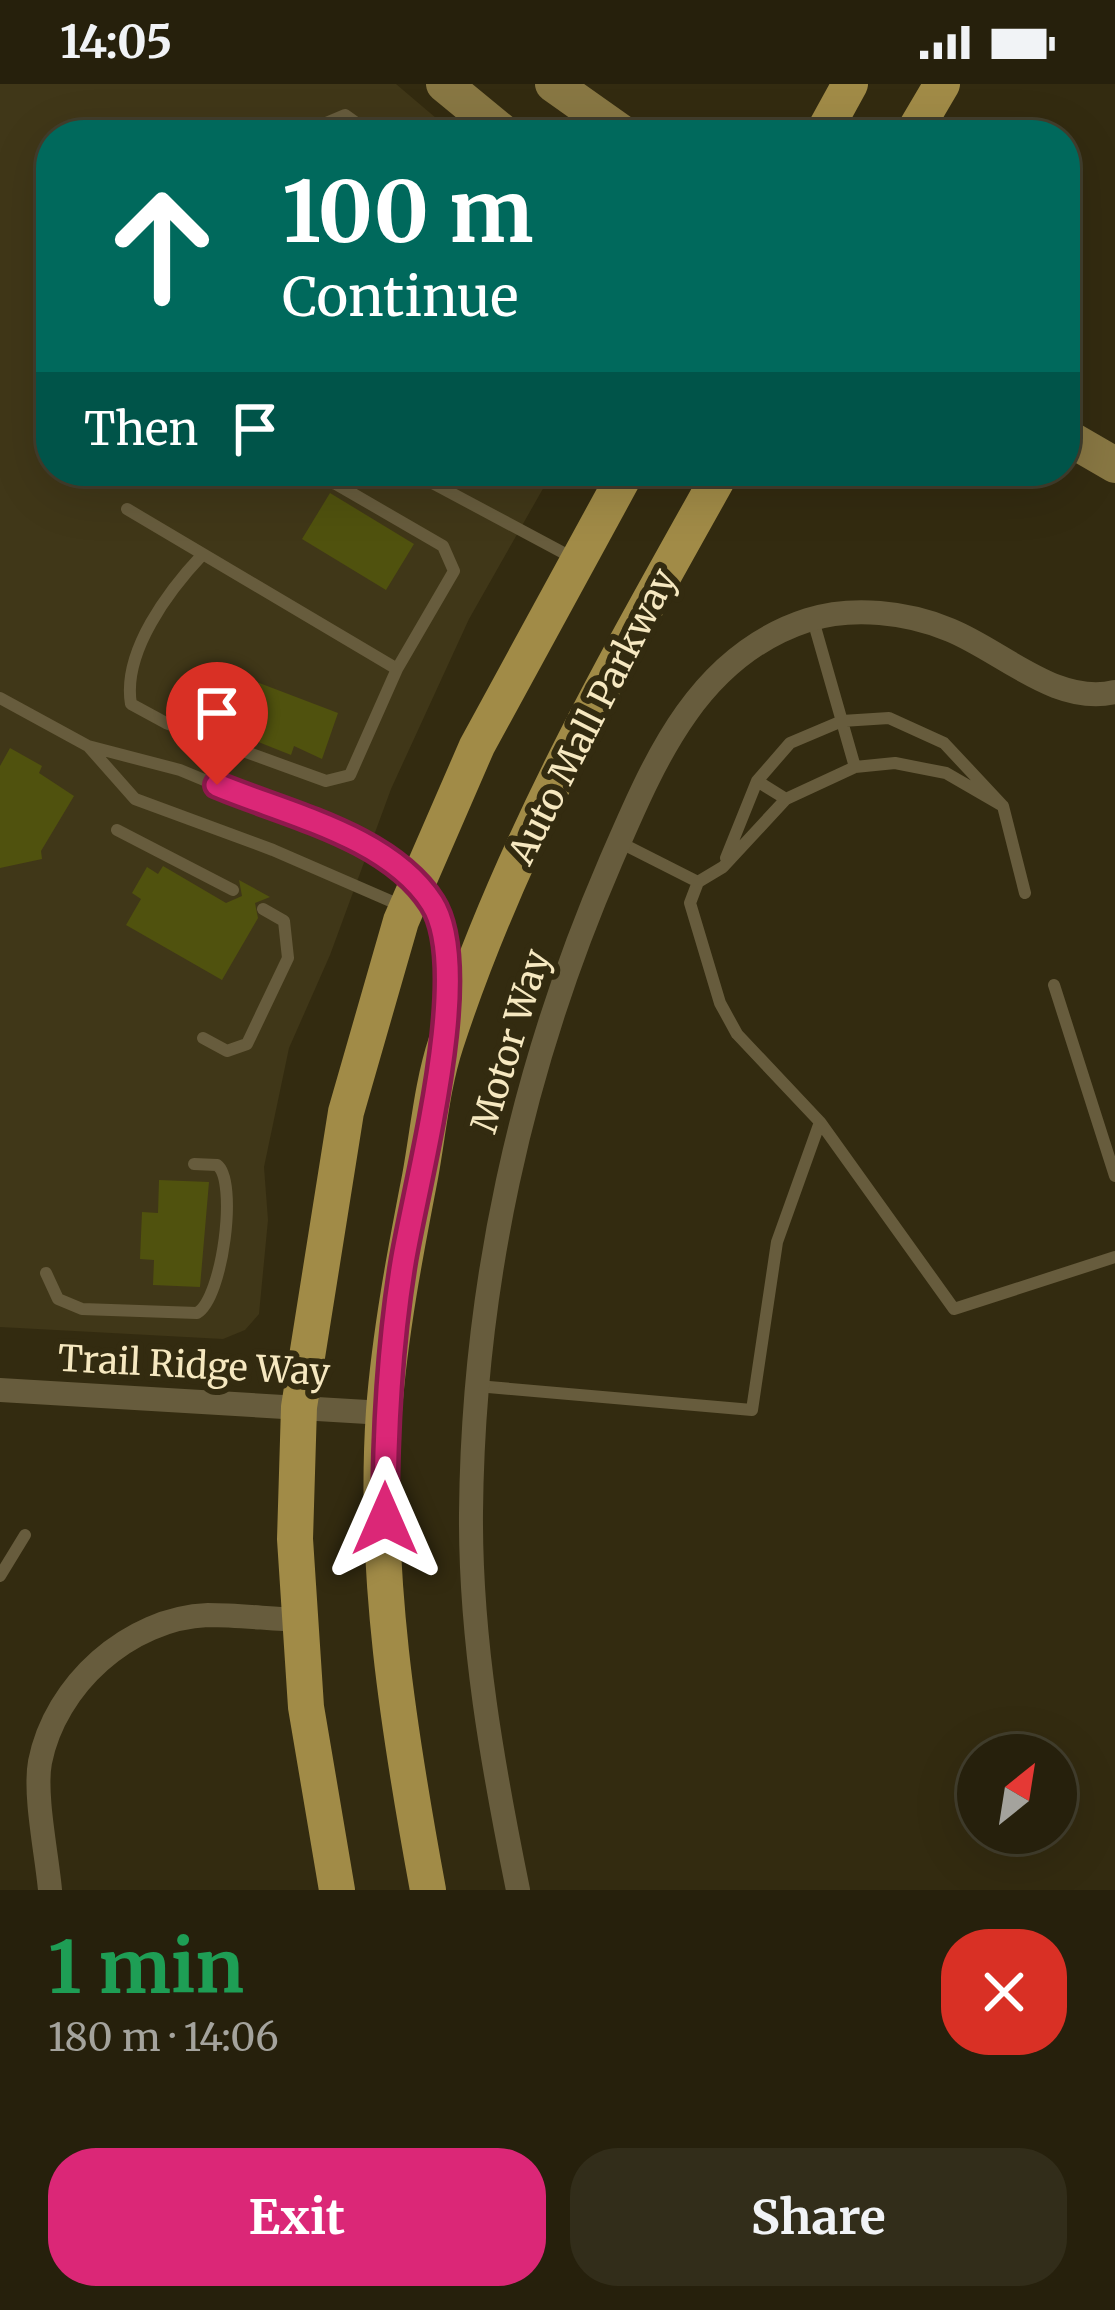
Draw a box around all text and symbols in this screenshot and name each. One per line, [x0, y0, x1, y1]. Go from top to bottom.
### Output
text: 14:05 [60, 14, 172, 70]
text: 100 m [282, 159, 534, 265]
icon: ahead [84, 168, 240, 324]
text: Continue [282, 263, 518, 331]
icon: arrive [222, 396, 288, 462]
text: Then [84, 401, 198, 457]
street label: Auto Mall Parkway [498, 561, 686, 872]
pin [166, 662, 268, 785]
icon: arrive [184, 680, 250, 746]
street label: Motor Way [461, 944, 560, 1138]
street label: Trail Ridge Way [57, 1336, 331, 1395]
position arrow [322, 1456, 448, 1582]
north arrow [957, 1734, 1077, 1854]
map controls [957, 1734, 1077, 1854]
text: 1 min [48, 1922, 244, 2013]
button: close [941, 1929, 1067, 2055]
text: 180 m · 14:06 [48, 2013, 279, 2062]
button: Exit [48, 2148, 546, 2286]
button: Share [570, 2148, 1067, 2286]

